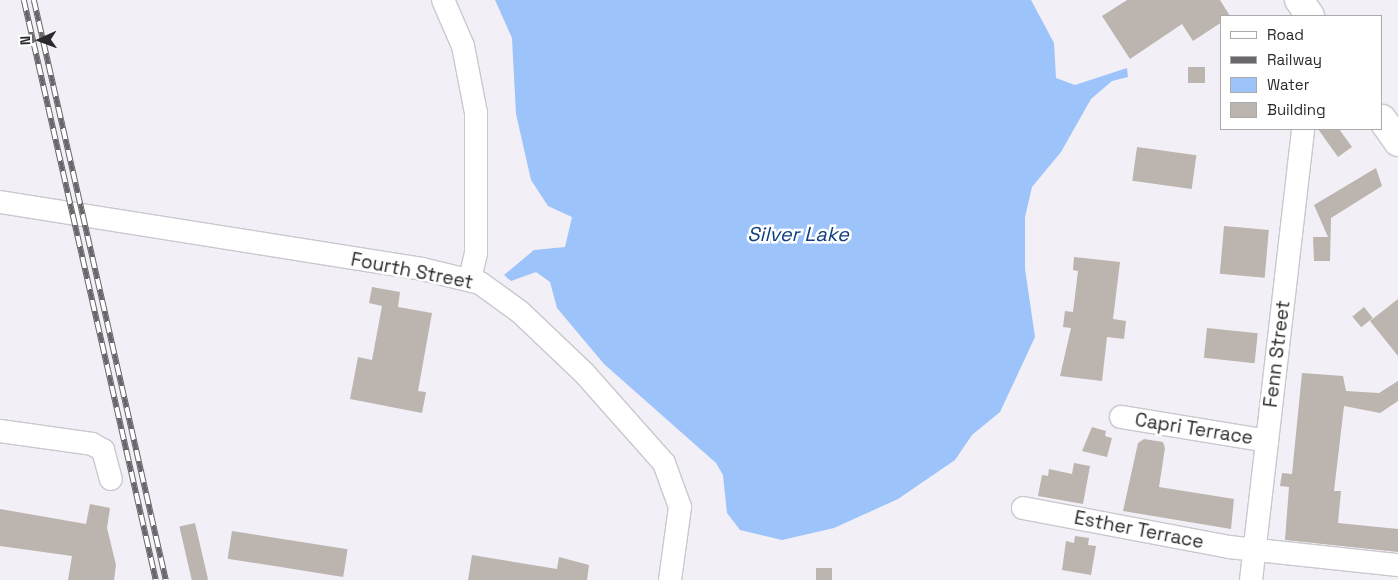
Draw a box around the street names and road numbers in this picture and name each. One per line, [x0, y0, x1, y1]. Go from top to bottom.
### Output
street label: Fourth Street [349, 248, 475, 294]
street label: Fenn Street [1259, 299, 1295, 409]
street label: Capri Terrace [1133, 408, 1255, 450]
street label: Esther Terrace [1072, 506, 1206, 554]

